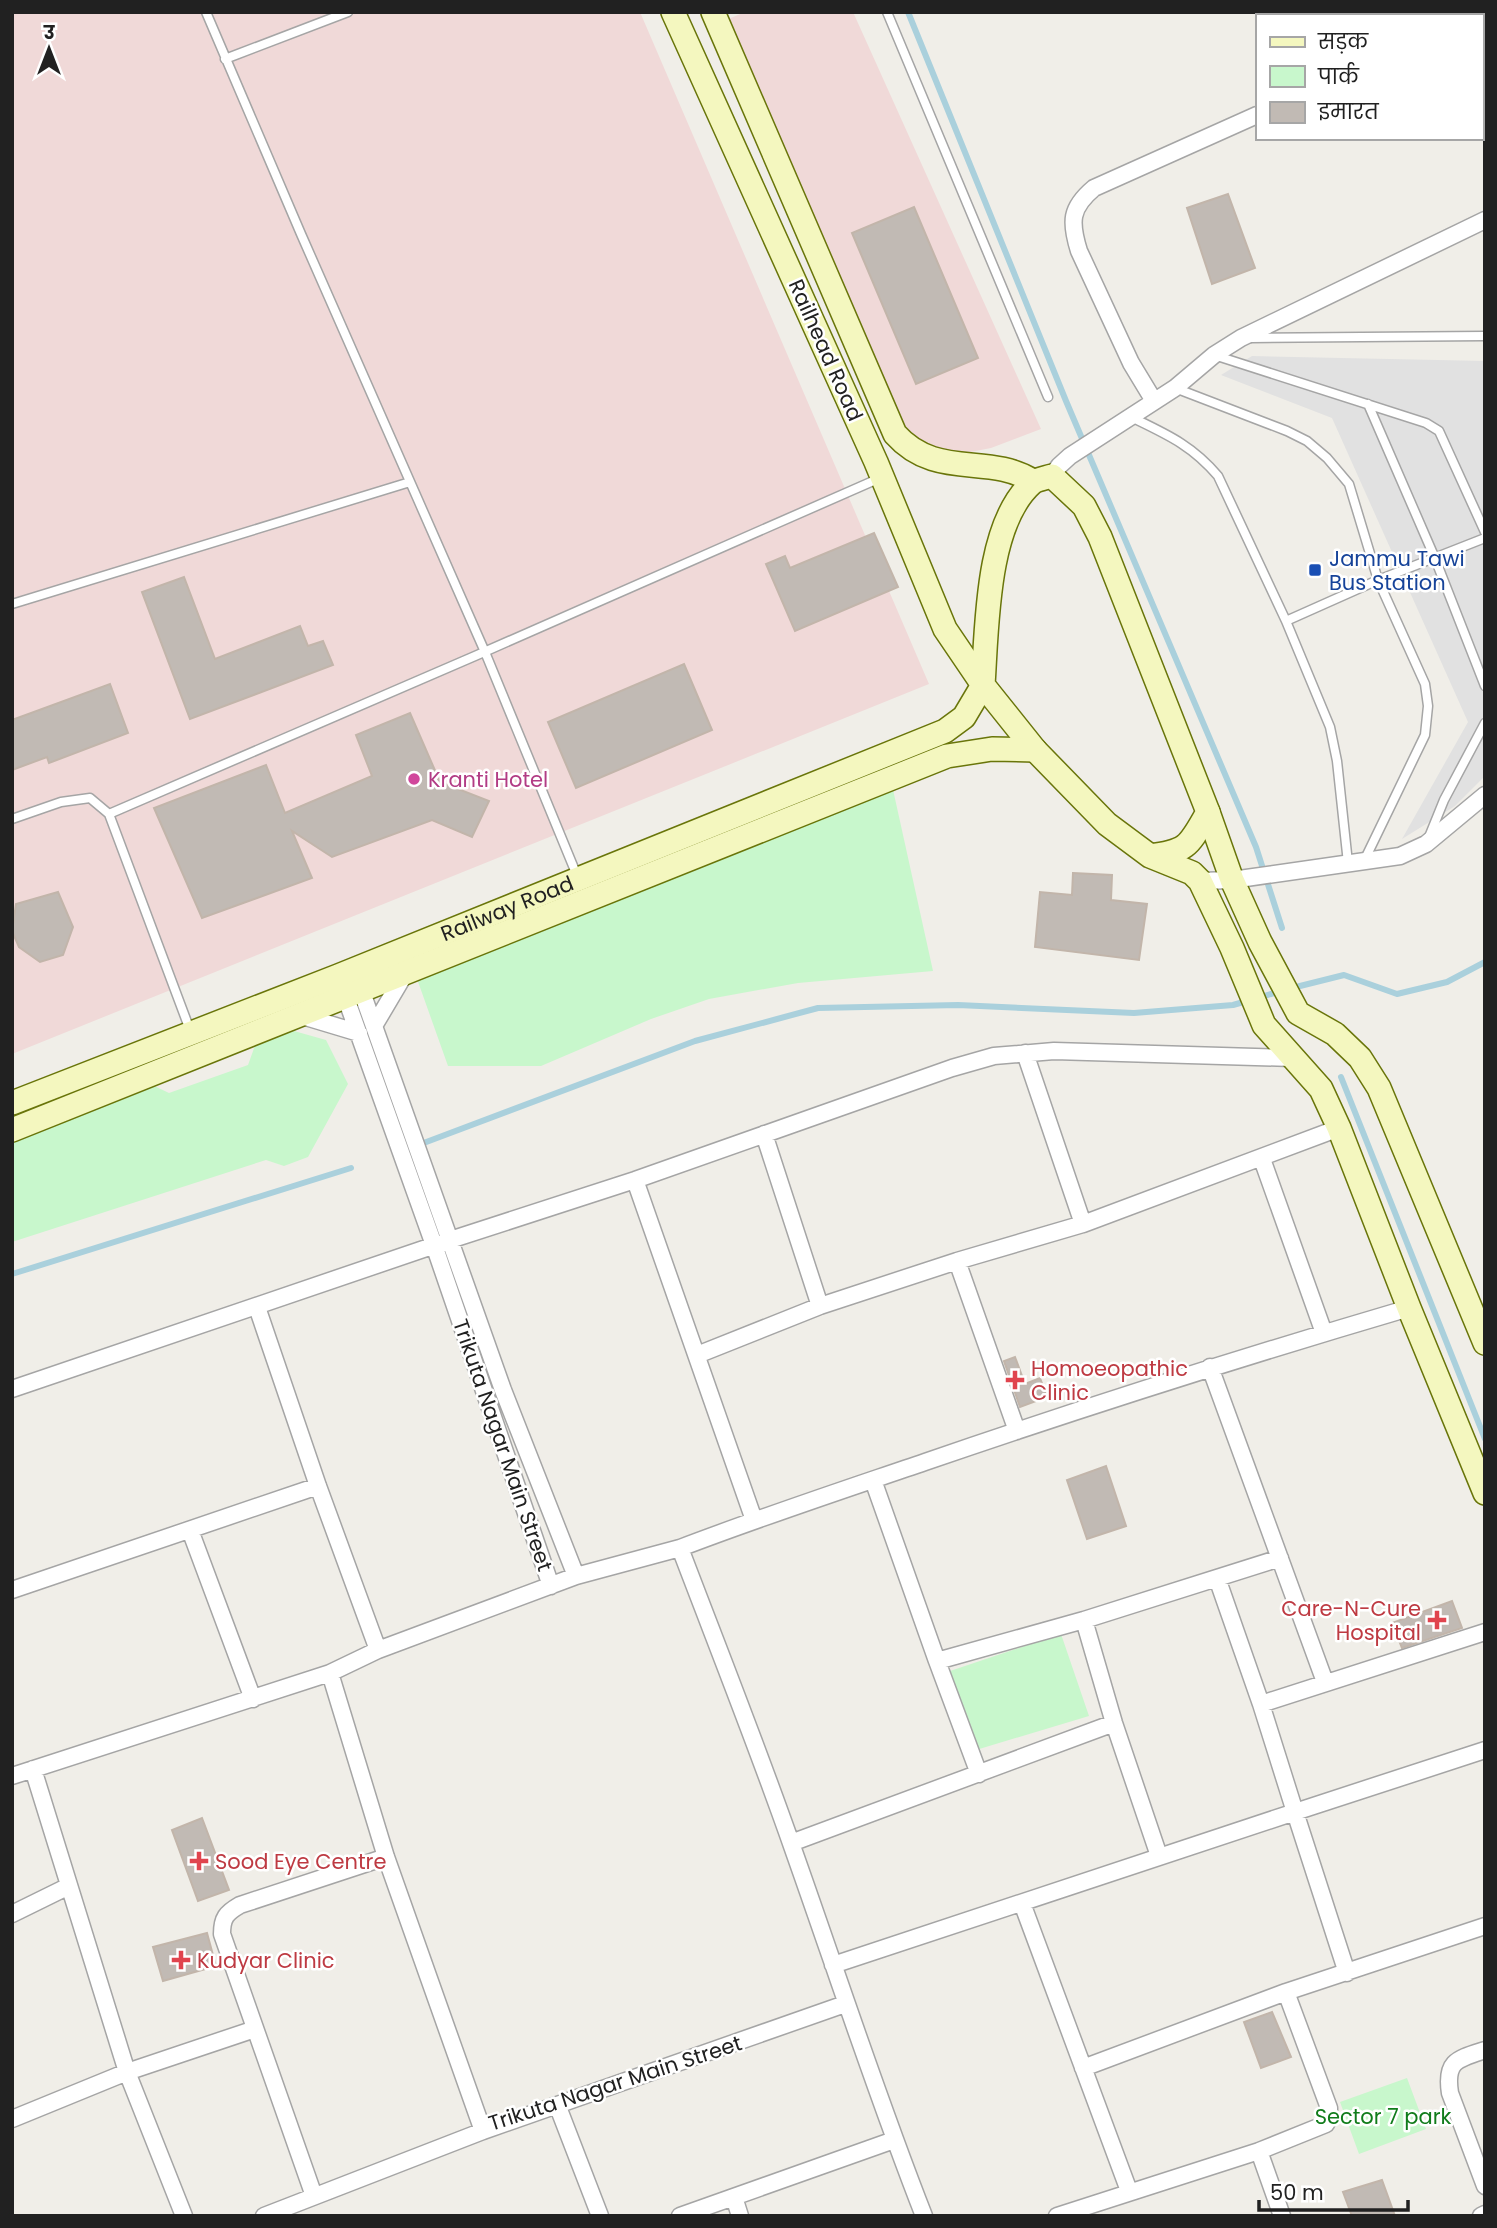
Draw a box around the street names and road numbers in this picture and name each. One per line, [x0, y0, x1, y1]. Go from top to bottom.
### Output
street label: Railhead Road [782, 275, 870, 425]
street label: Railway Road [436, 868, 578, 948]
street label: Trikuta Nagar Main Street [446, 1315, 560, 1575]
street label: Trikuta Nagar Main Street [485, 2028, 745, 2138]

